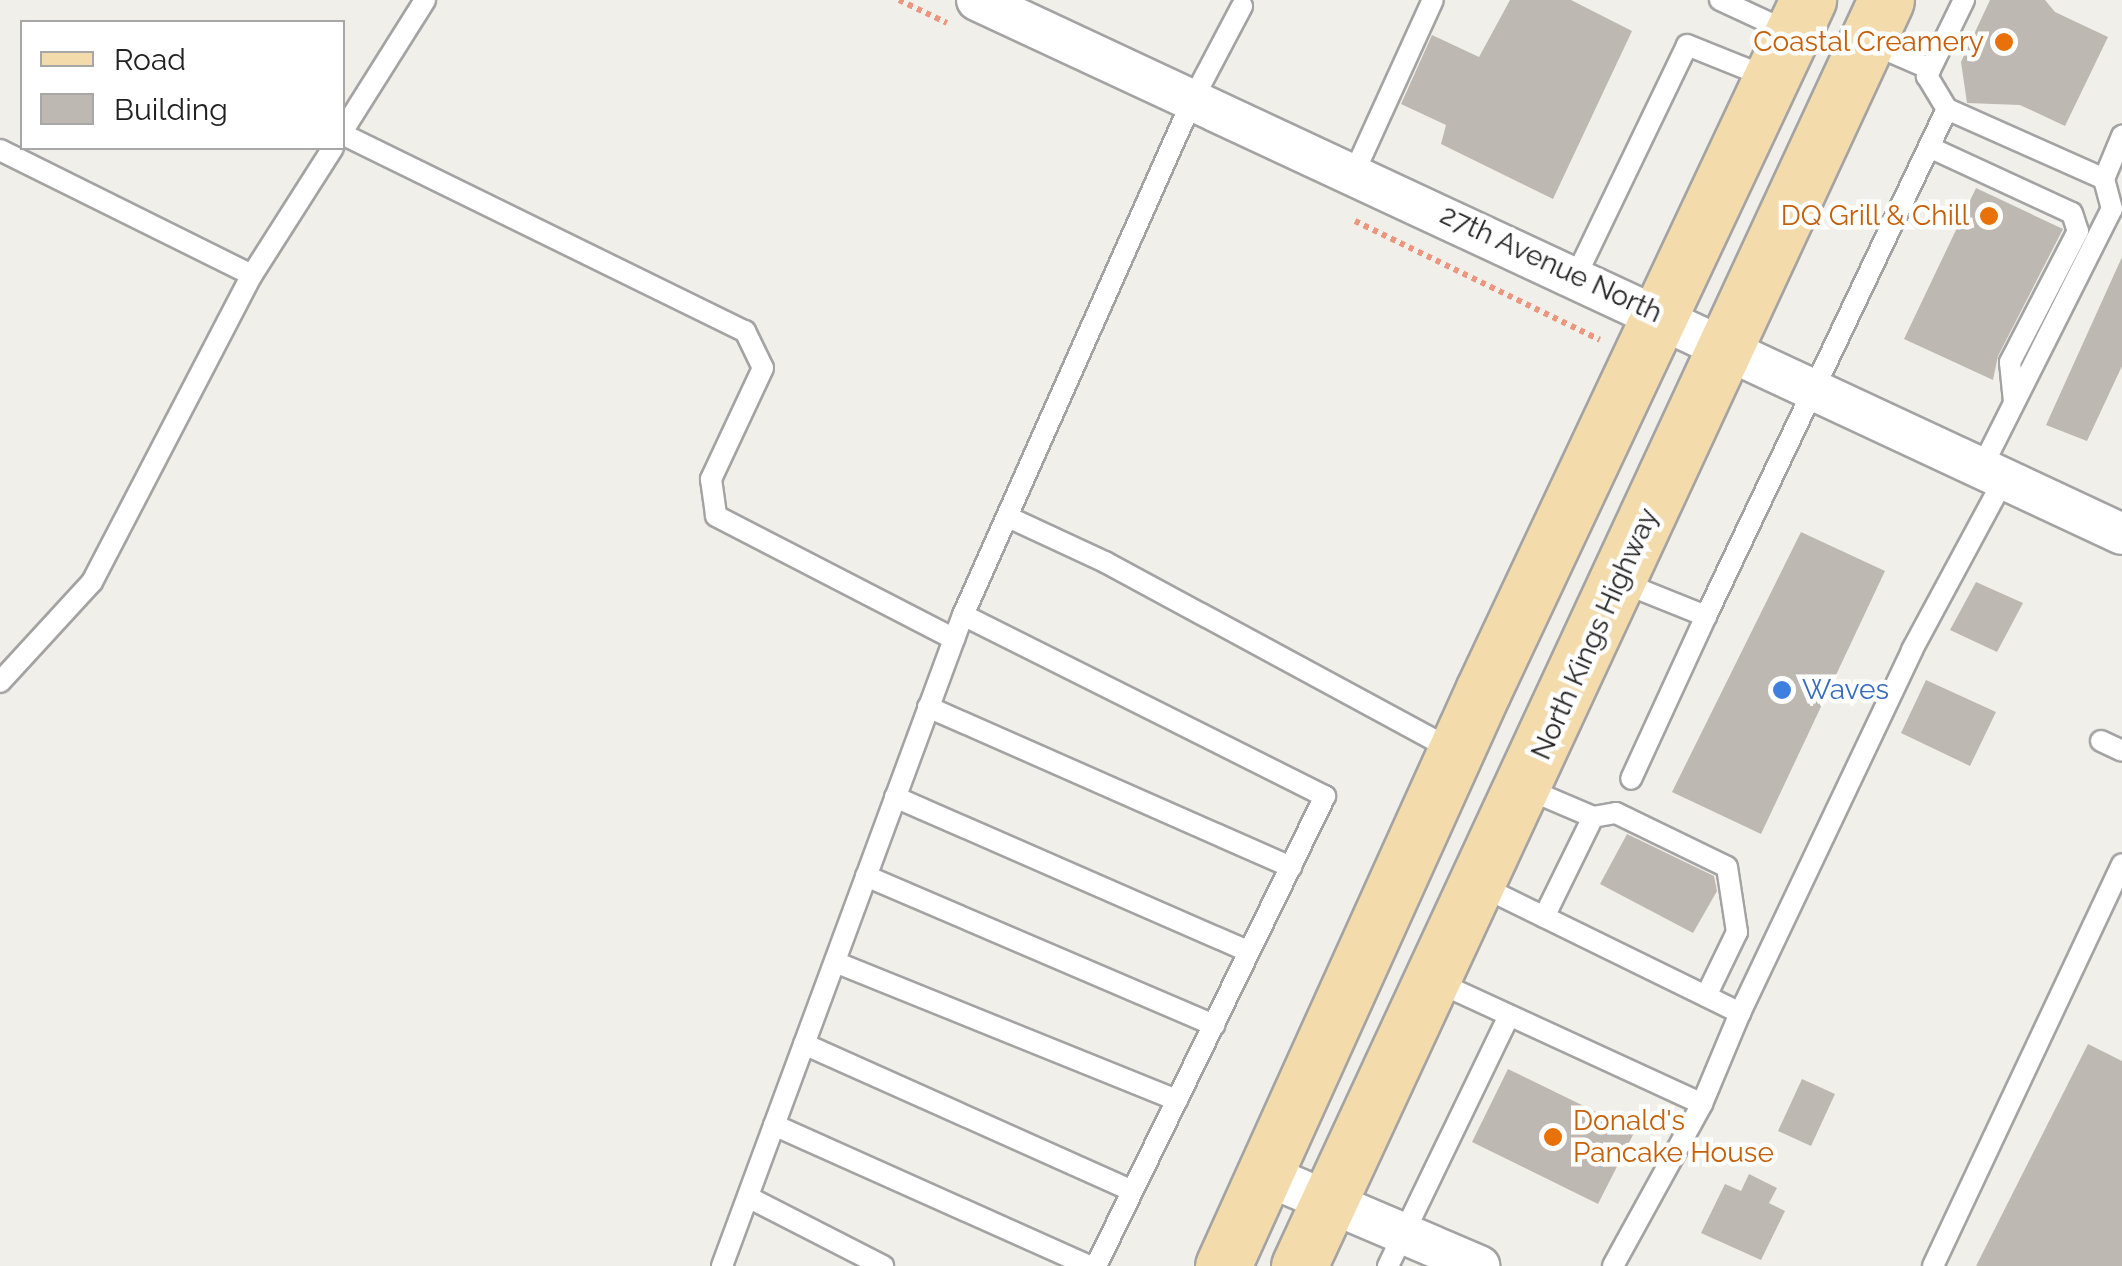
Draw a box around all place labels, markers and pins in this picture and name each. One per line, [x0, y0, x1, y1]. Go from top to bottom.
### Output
place label: Coastal Creamery [1752, 25, 1984, 59]
marker: Coastal Creamery [1993, 31, 2015, 53]
place label: DQ Grill & Chill [1780, 199, 1969, 233]
marker: DQ Grill & Chill [1978, 205, 2000, 227]
place label: Waves [1802, 673, 1889, 707]
marker: Waves [1771, 679, 1793, 701]
place label: Donald's Pancake House [1573, 1104, 1774, 1170]
marker: Donald's Pancake House [1542, 1126, 1564, 1148]

